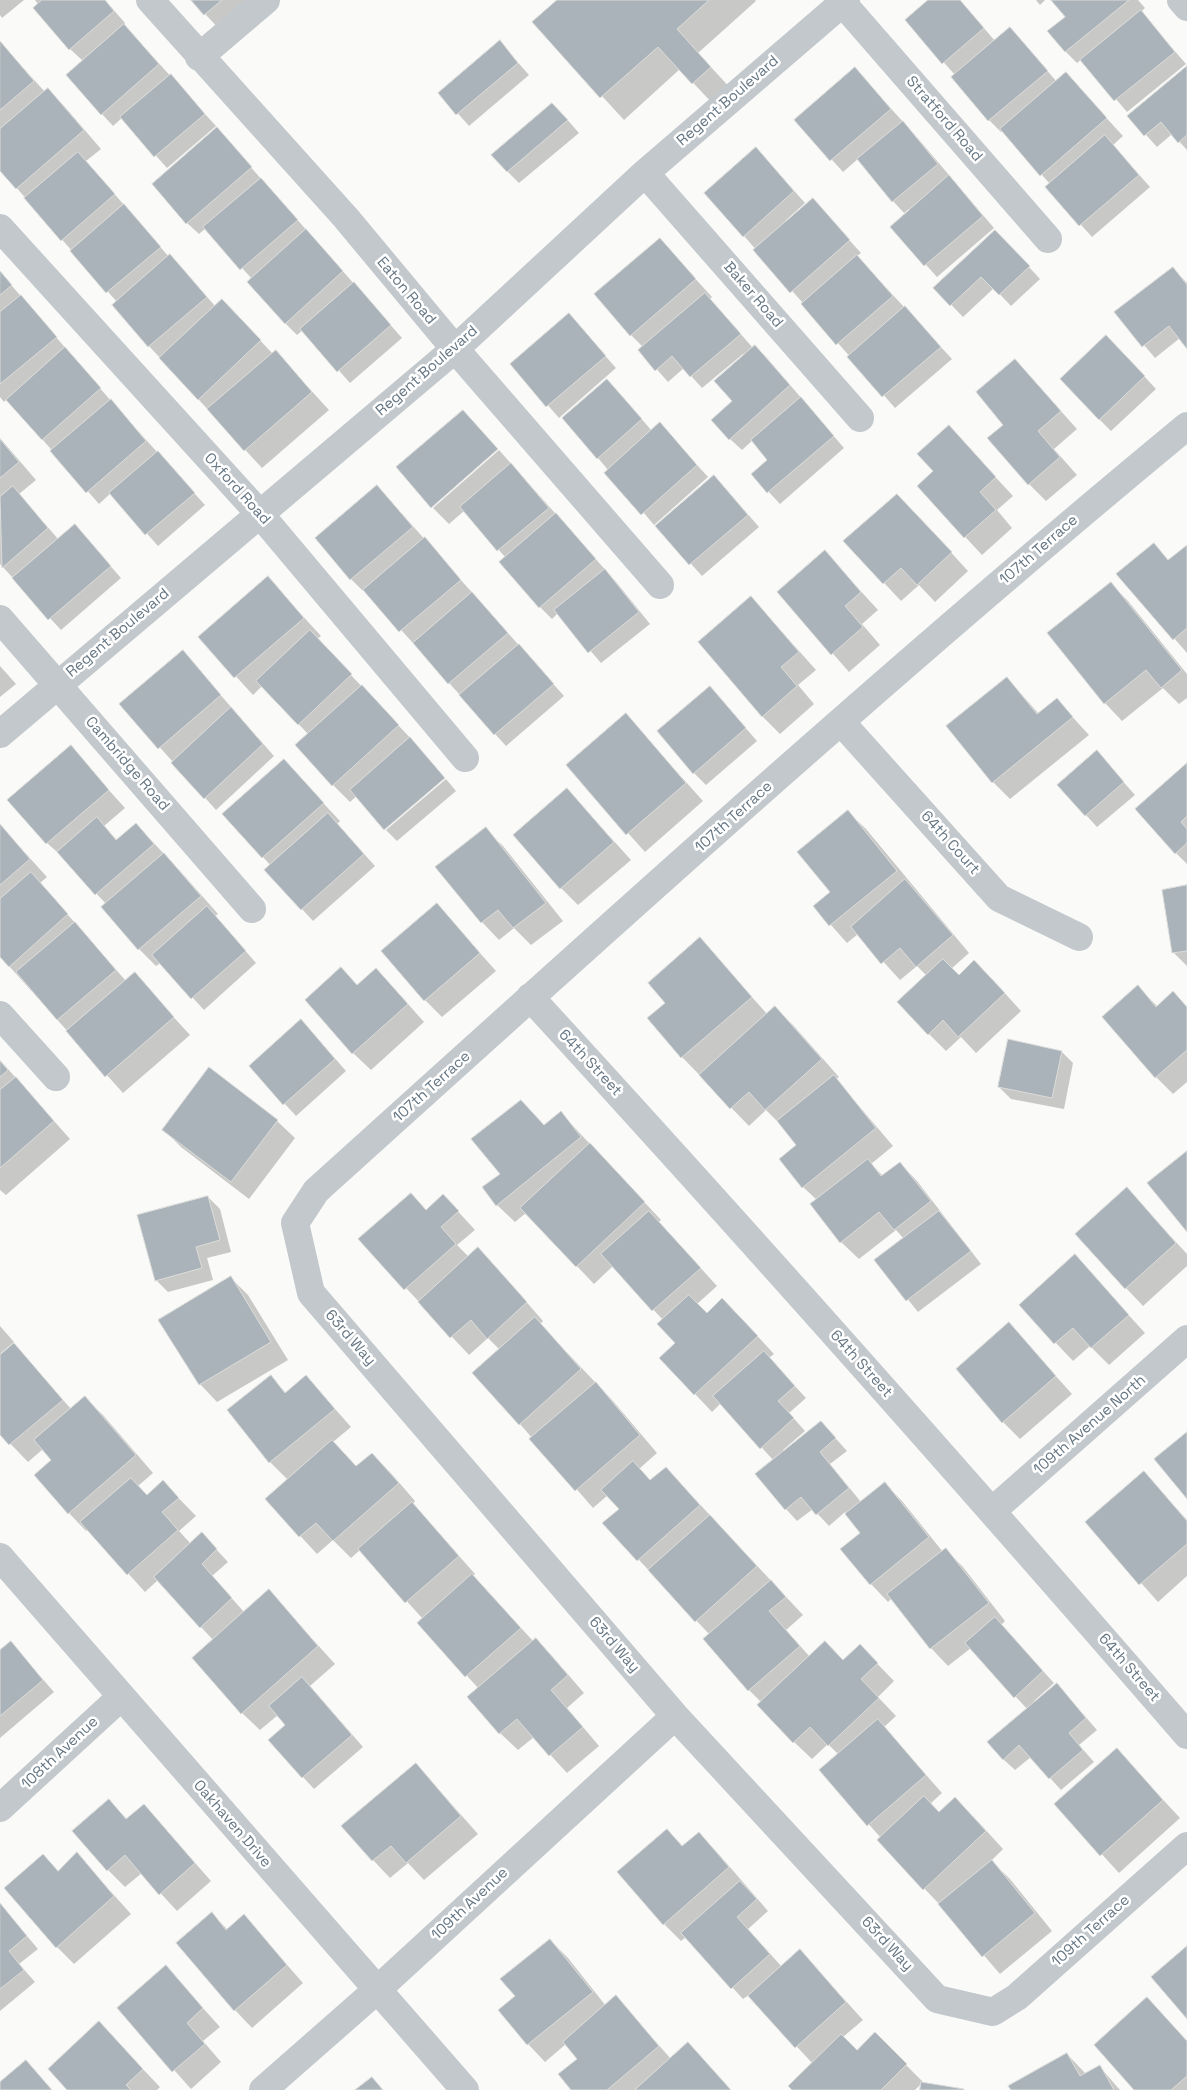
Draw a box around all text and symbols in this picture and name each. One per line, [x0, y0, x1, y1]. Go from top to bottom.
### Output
street label: Regent Boulevard [674, 52, 782, 150]
street label: Stratford Road [902, 73, 986, 165]
street label: Eaton Road [373, 254, 439, 328]
street label: Baker Road [719, 258, 787, 332]
street label: Regent Boulevard [373, 322, 481, 420]
street label: Oxford Road [200, 449, 274, 529]
street label: 107th Terrace [996, 511, 1082, 589]
street label: Regent Boulevard [63, 585, 173, 681]
street label: Cambridge Road [81, 713, 173, 815]
street label: 107th Terrace [692, 778, 776, 856]
street label: 64th Court [917, 808, 983, 878]
street label: 64th Street [555, 1026, 625, 1100]
street label: 107th Terrace [390, 1048, 474, 1126]
street label: 63rd Way [321, 1307, 379, 1369]
street label: 64th Street [826, 1327, 896, 1401]
street label: 109th Avenue North [1030, 1371, 1150, 1479]
street label: 63rd Way [585, 1614, 643, 1676]
street label: 64th Street [1095, 1630, 1163, 1706]
street label: 108th Avenue [18, 1713, 102, 1793]
street label: Oakhaven Drive [189, 1777, 275, 1871]
street label: 109th Avenue [428, 1864, 512, 1944]
street label: 109th Terrace [1048, 1891, 1134, 1971]
street label: 63rd Way [857, 1913, 917, 1975]

